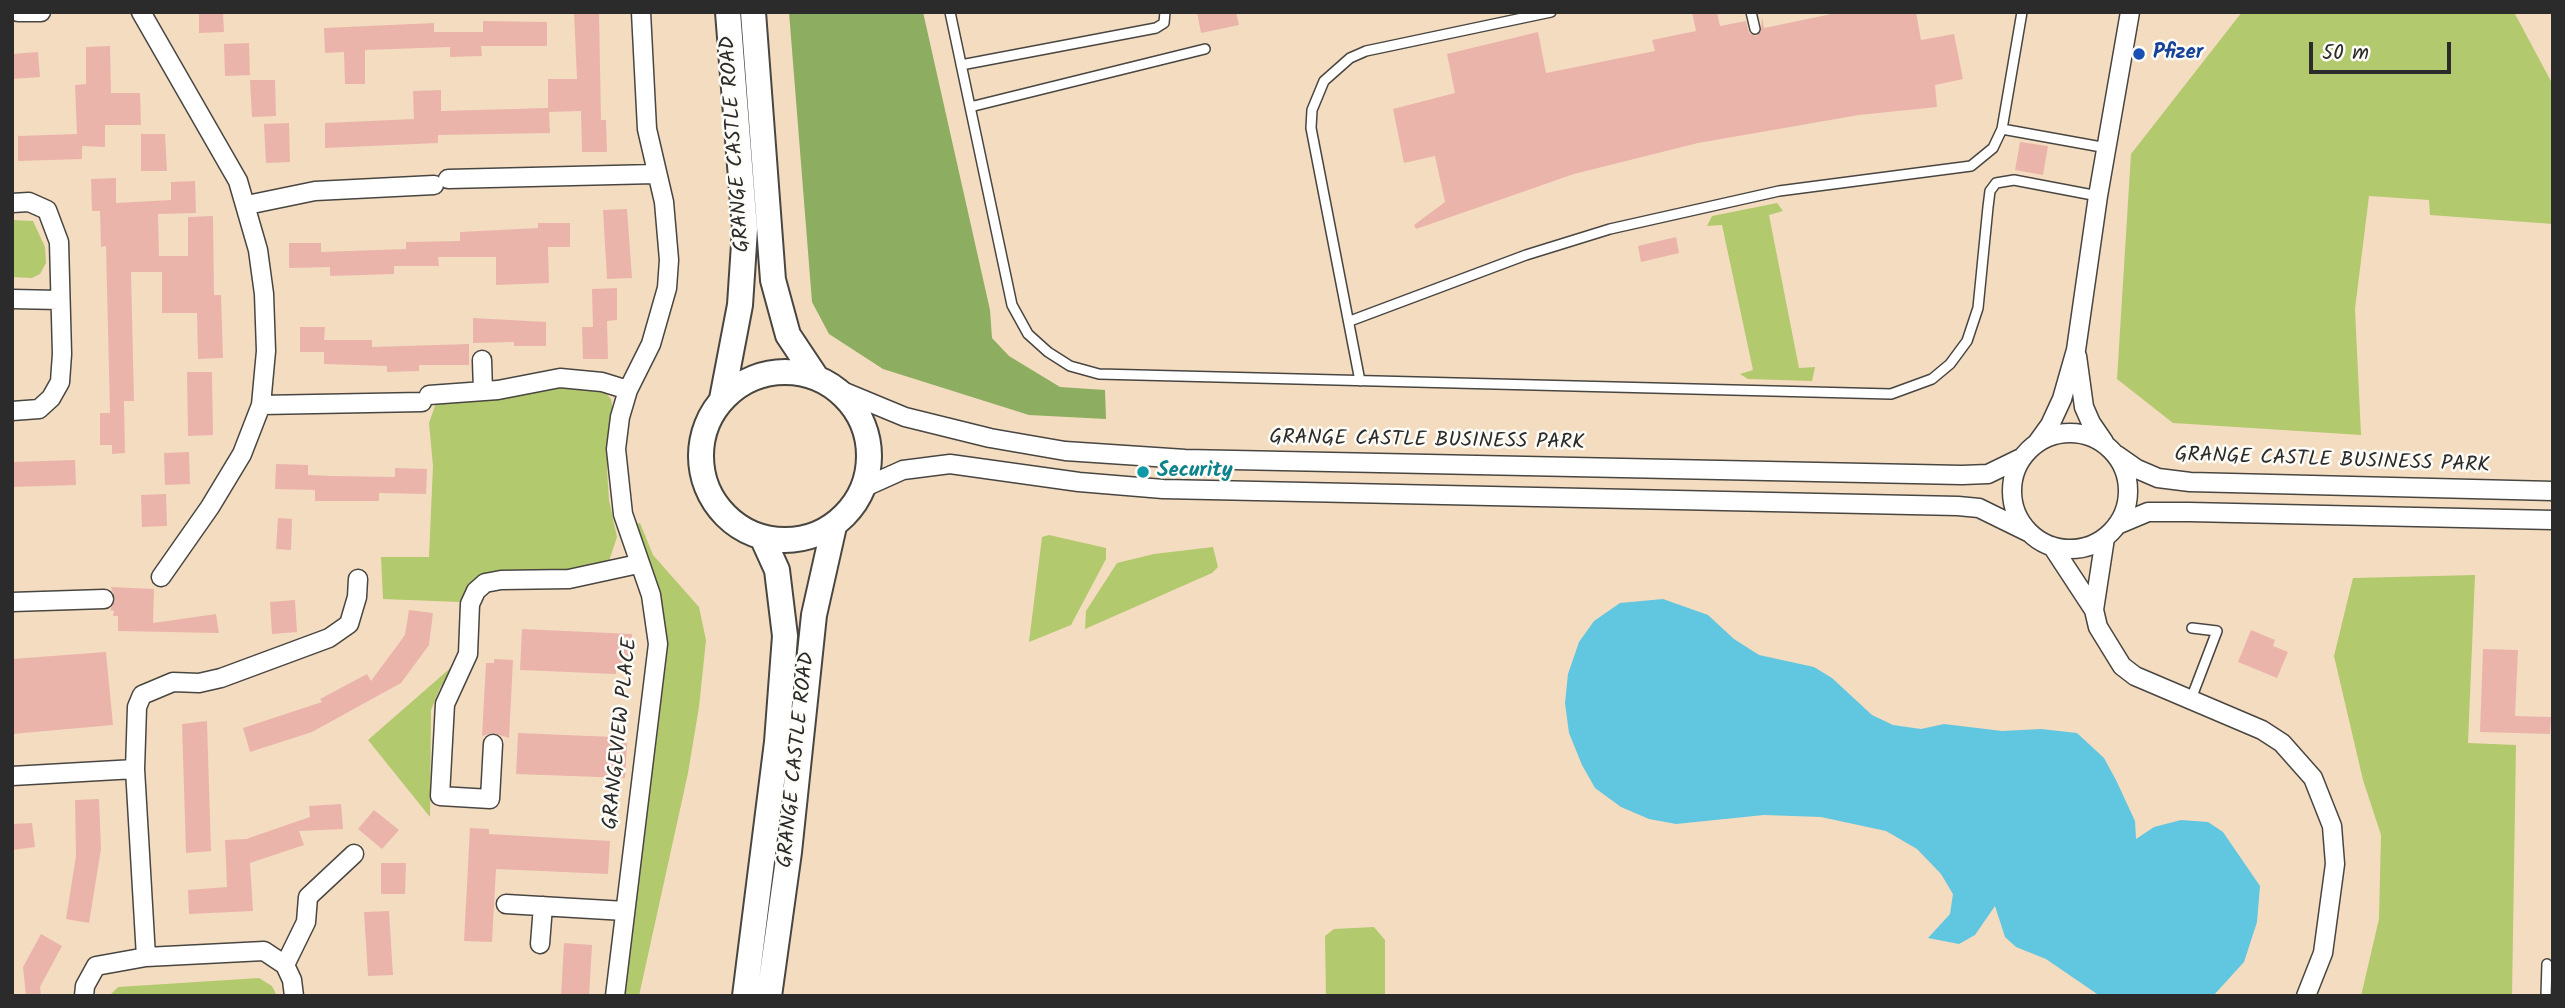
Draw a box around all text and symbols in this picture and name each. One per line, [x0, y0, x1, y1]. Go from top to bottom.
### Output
scale bar [2313, 28, 2455, 72]
street label: GRANGE CASTLE ROAD [717, 35, 757, 253]
text: 50 m [2322, 37, 2369, 70]
place label: Pfizer [2153, 41, 2203, 67]
marker: Pfizer [2131, 46, 2147, 62]
street label: GRANGE CASTLE BUSINESS PARK [1269, 427, 1585, 457]
street label: GRANGE CASTLE BUSINESS PARK [2174, 444, 2490, 480]
place label: Security [1157, 459, 1233, 485]
marker: Security [1135, 464, 1151, 480]
street label: GRANGEVIEW PLACE [599, 637, 645, 831]
street label: GRANGE CASTLE ROAD [774, 651, 822, 869]

